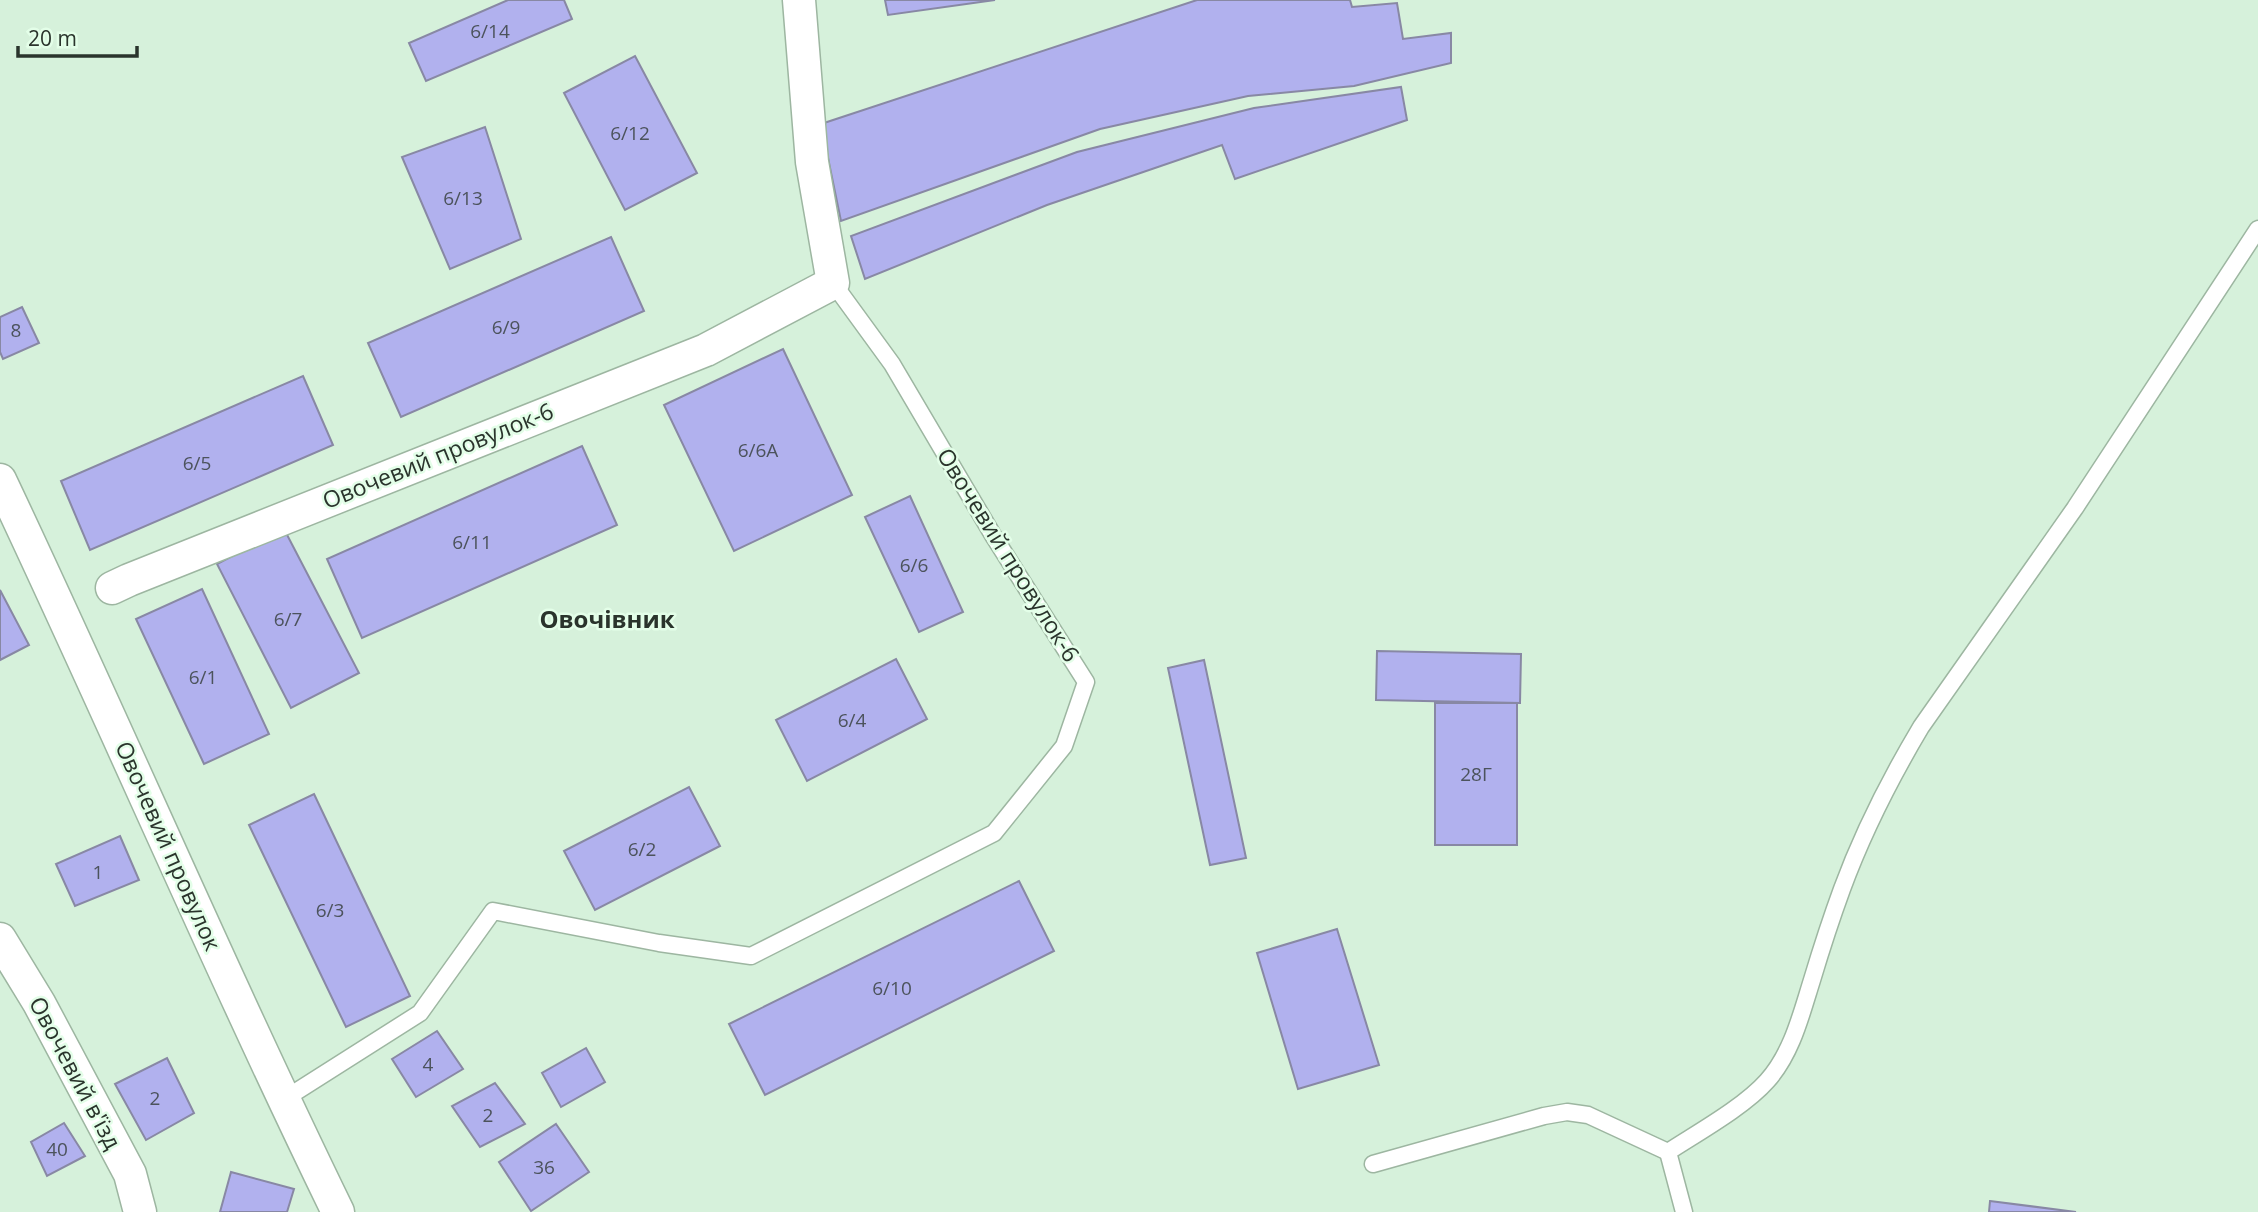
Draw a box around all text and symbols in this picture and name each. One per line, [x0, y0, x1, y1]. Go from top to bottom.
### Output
scale bar [18, 14, 136, 58]
house number: 6/14 [470, 18, 510, 44]
text: 20 m [28, 24, 77, 52]
house number: 6/12 [610, 120, 650, 146]
house number: 6/13 [443, 185, 483, 211]
house number: 6/9 [492, 314, 520, 340]
house number: 8 [11, 317, 21, 343]
street label: Овочевий провулок-6 [317, 394, 558, 516]
house number: 6/6А [738, 437, 778, 463]
street label: Овочевий провулок-6 [930, 441, 1088, 668]
house number: 6/5 [183, 450, 211, 476]
house number: 6/11 [452, 529, 492, 555]
house number: 6/6 [900, 552, 928, 578]
district label: Овочівник [539, 602, 675, 635]
house number: 6/7 [274, 606, 302, 632]
house number: 6/1 [189, 664, 217, 690]
house number: 6/4 [838, 707, 866, 733]
street label: Овочевий провулок [108, 736, 230, 955]
house number: 28Г [1460, 761, 1492, 787]
house number: 6/2 [628, 836, 656, 862]
house number: 1 [93, 859, 103, 885]
house number: 6/3 [316, 897, 344, 923]
house number: 6/10 [872, 975, 912, 1001]
street label: Овочевий в'їзд [22, 991, 130, 1154]
house number: 4 [423, 1051, 434, 1077]
house number: 2 [150, 1085, 160, 1111]
house number: 2 [483, 1102, 493, 1128]
house number: 40 [46, 1136, 68, 1162]
house number: 36 [533, 1154, 555, 1180]

